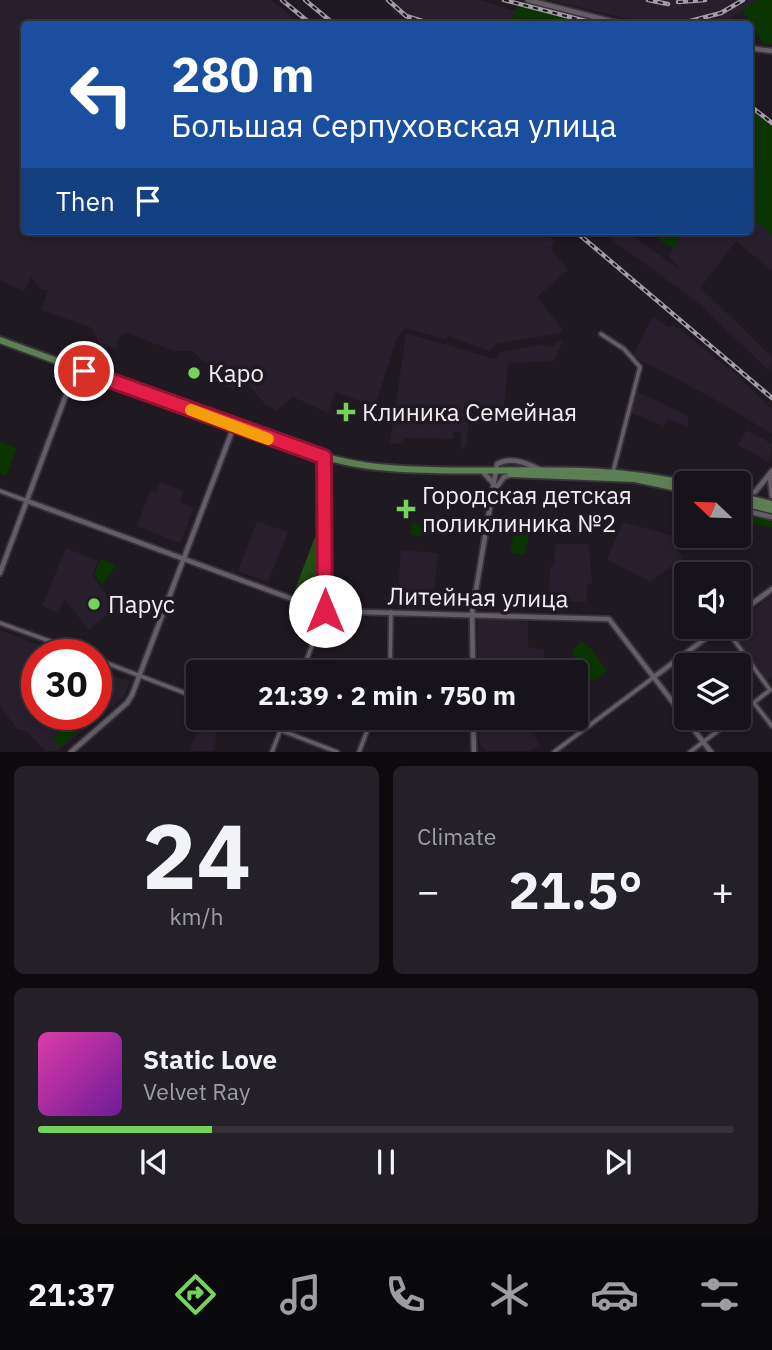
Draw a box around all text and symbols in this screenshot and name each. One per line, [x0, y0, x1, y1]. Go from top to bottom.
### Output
text: 280 m [171, 42, 315, 105]
icon: left [56, 49, 147, 140]
text: Большая Серпуховская улица [171, 104, 617, 146]
icon: arrive [129, 182, 167, 220]
text: Then [56, 184, 115, 218]
pin [54, 341, 114, 401]
icon: arrive [65, 352, 103, 390]
place label: Каро [208, 357, 264, 389]
marker: Каро [186, 365, 202, 381]
place label: Клиника Семейная [362, 396, 577, 428]
marker: Клиника Семейная [336, 402, 356, 422]
north arrow [674, 471, 751, 548]
map controls [674, 471, 751, 730]
place label: Городская детская поликлиника №2 [422, 479, 632, 539]
marker: Городская детская поликлиника №2 [396, 499, 416, 519]
button: sound [674, 562, 751, 639]
position arrow [288, 574, 362, 648]
street label: Литейная улица [387, 579, 569, 615]
place label: Парус [108, 588, 175, 620]
marker: Парус [86, 596, 102, 612]
speed limit sign: 30 [21, 639, 112, 730]
button: layers [674, 653, 751, 730]
text: 21:39 · 2 min · 750 m [258, 678, 516, 712]
text: 24 [142, 796, 251, 914]
text: Climate [417, 821, 496, 851]
text: 21.5° [508, 856, 643, 923]
text: − [417, 866, 440, 915]
text: + [711, 866, 734, 915]
text: km/h [169, 901, 224, 931]
text: Static Love [143, 1042, 277, 1076]
text: Velvet Ray [143, 1076, 250, 1106]
icon: previous [135, 1143, 173, 1181]
icon: pause [367, 1143, 405, 1181]
icon: next [599, 1143, 637, 1181]
icon: directions [171, 1270, 220, 1319]
icon: music [276, 1270, 325, 1319]
icon: phone [381, 1270, 430, 1319]
icon: climate [485, 1270, 534, 1319]
icon: car [590, 1270, 639, 1319]
icon: filters [695, 1270, 744, 1319]
text: 21:37 [28, 1273, 115, 1315]

